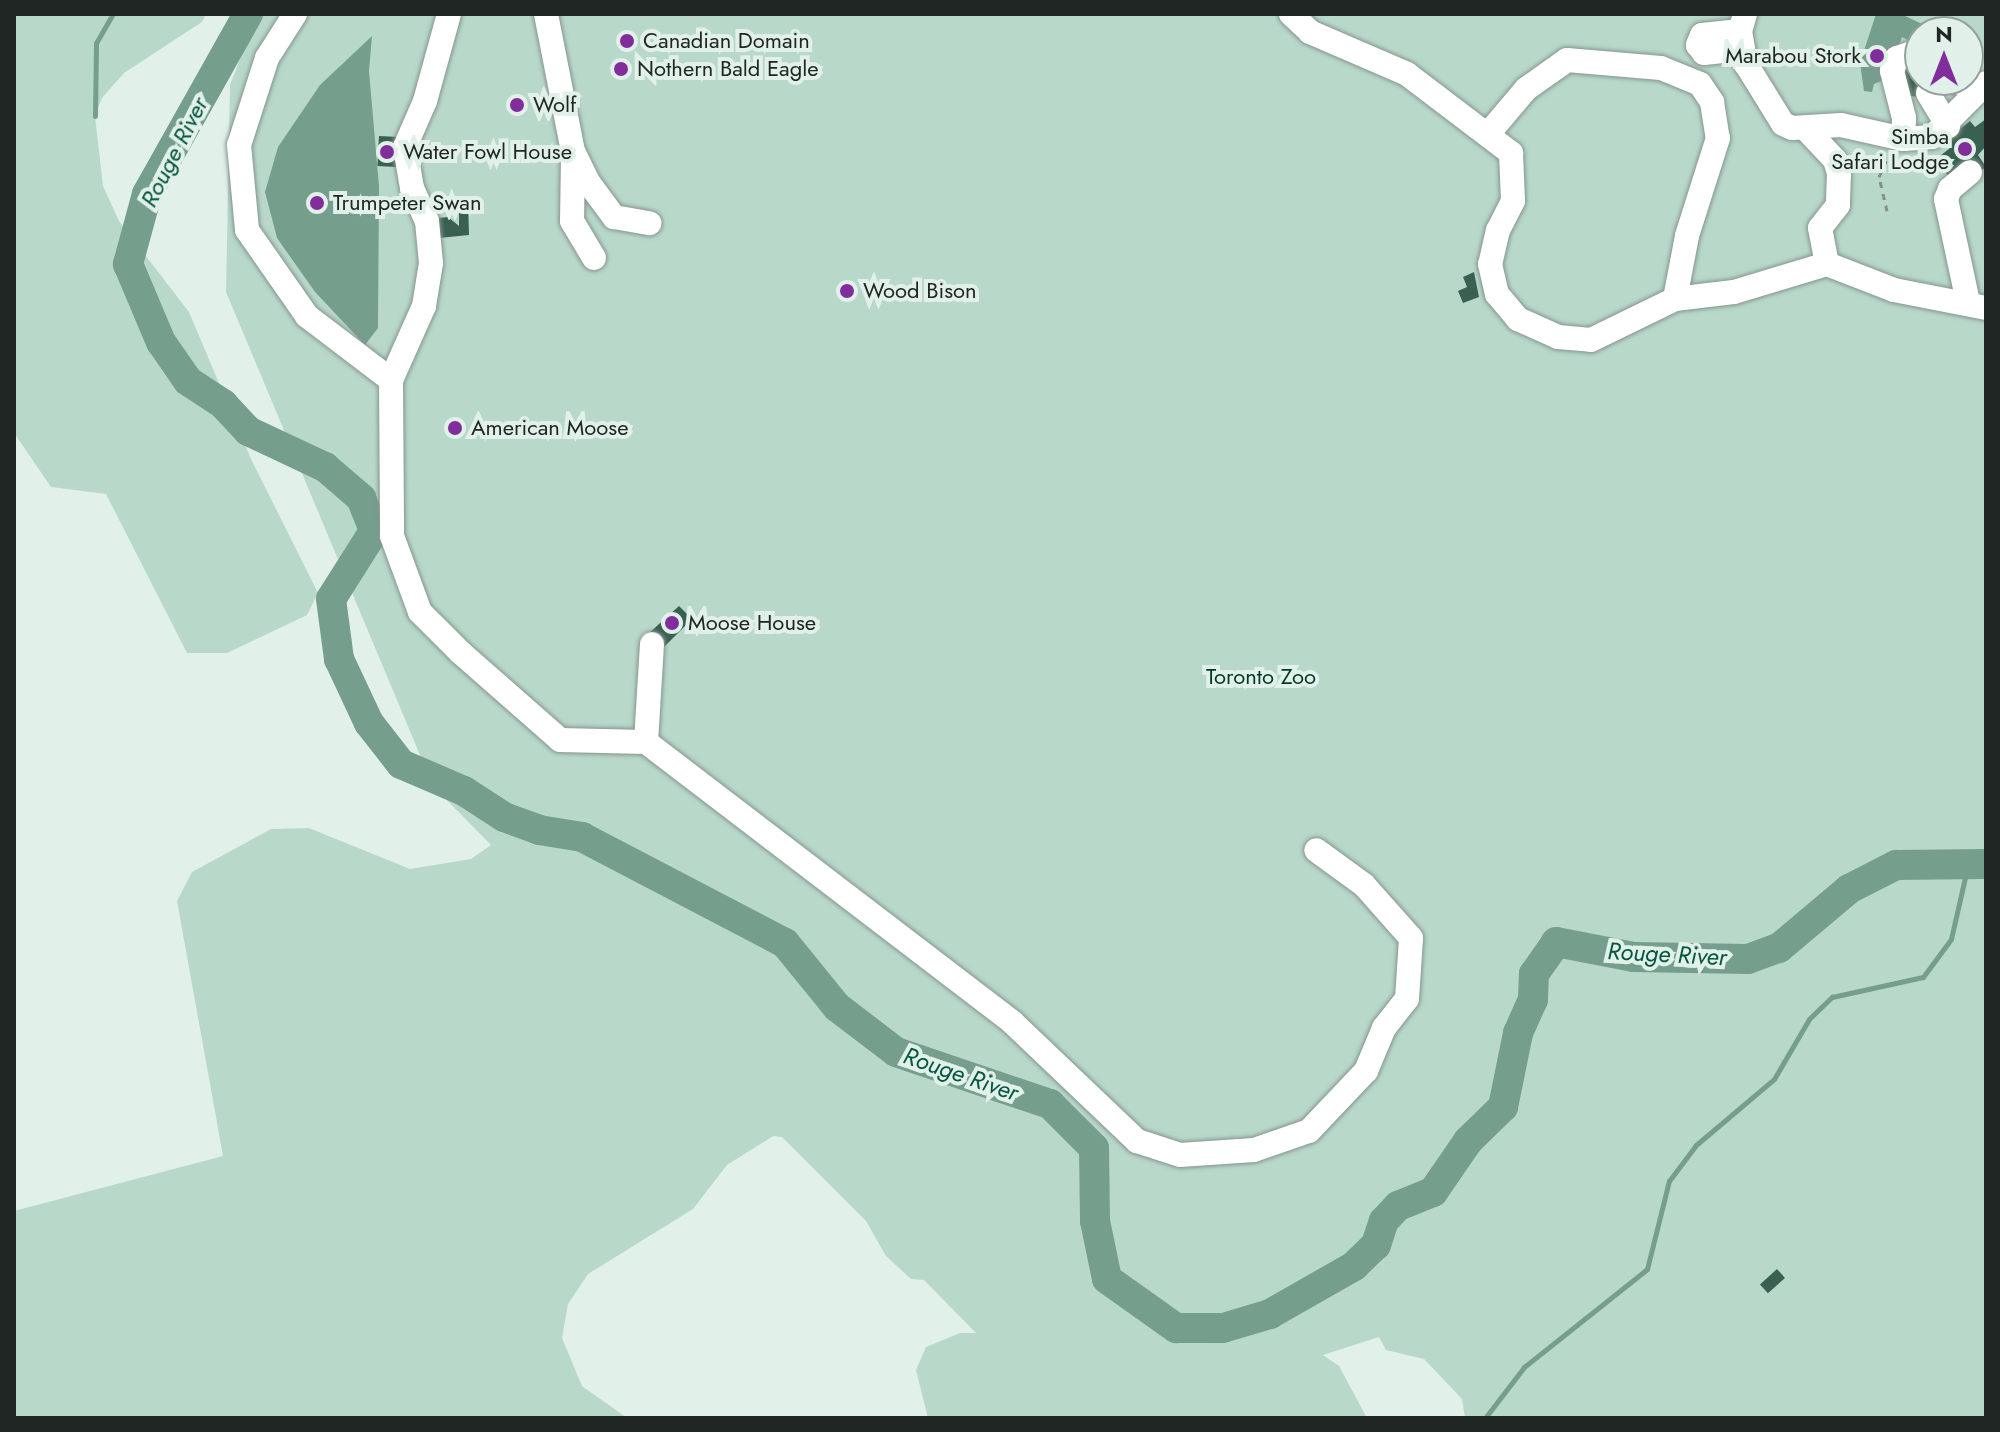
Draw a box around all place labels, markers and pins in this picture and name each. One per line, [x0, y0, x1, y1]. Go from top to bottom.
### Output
place label: Canadian Domain [643, 28, 810, 54]
marker: Canadian Domain [618, 32, 636, 50]
place label: Marabou Stork [1725, 43, 1861, 69]
marker: Marabou Stork [1868, 47, 1886, 65]
place label: Nothern Bald Eagle [637, 56, 819, 82]
marker: Nothern Bald Eagle [612, 60, 630, 78]
place label: Wolf [533, 92, 576, 118]
marker: Wolf [508, 96, 526, 114]
place label: Simba Safari Lodge [1831, 123, 1949, 174]
place label: Water Fowl House [403, 139, 572, 165]
marker: Simba Safari Lodge [1956, 140, 1974, 158]
marker: Water Fowl House [378, 143, 396, 161]
place label: Trumpeter Swan [333, 190, 481, 216]
marker: Trumpeter Swan [308, 194, 326, 212]
place label: Wood Bison [863, 278, 977, 304]
marker: Wood Bison [838, 282, 856, 300]
place label: American Moose [471, 415, 629, 441]
marker: American Moose [446, 419, 464, 437]
place label: Moose House [688, 610, 816, 636]
marker: Moose House [663, 614, 681, 632]

